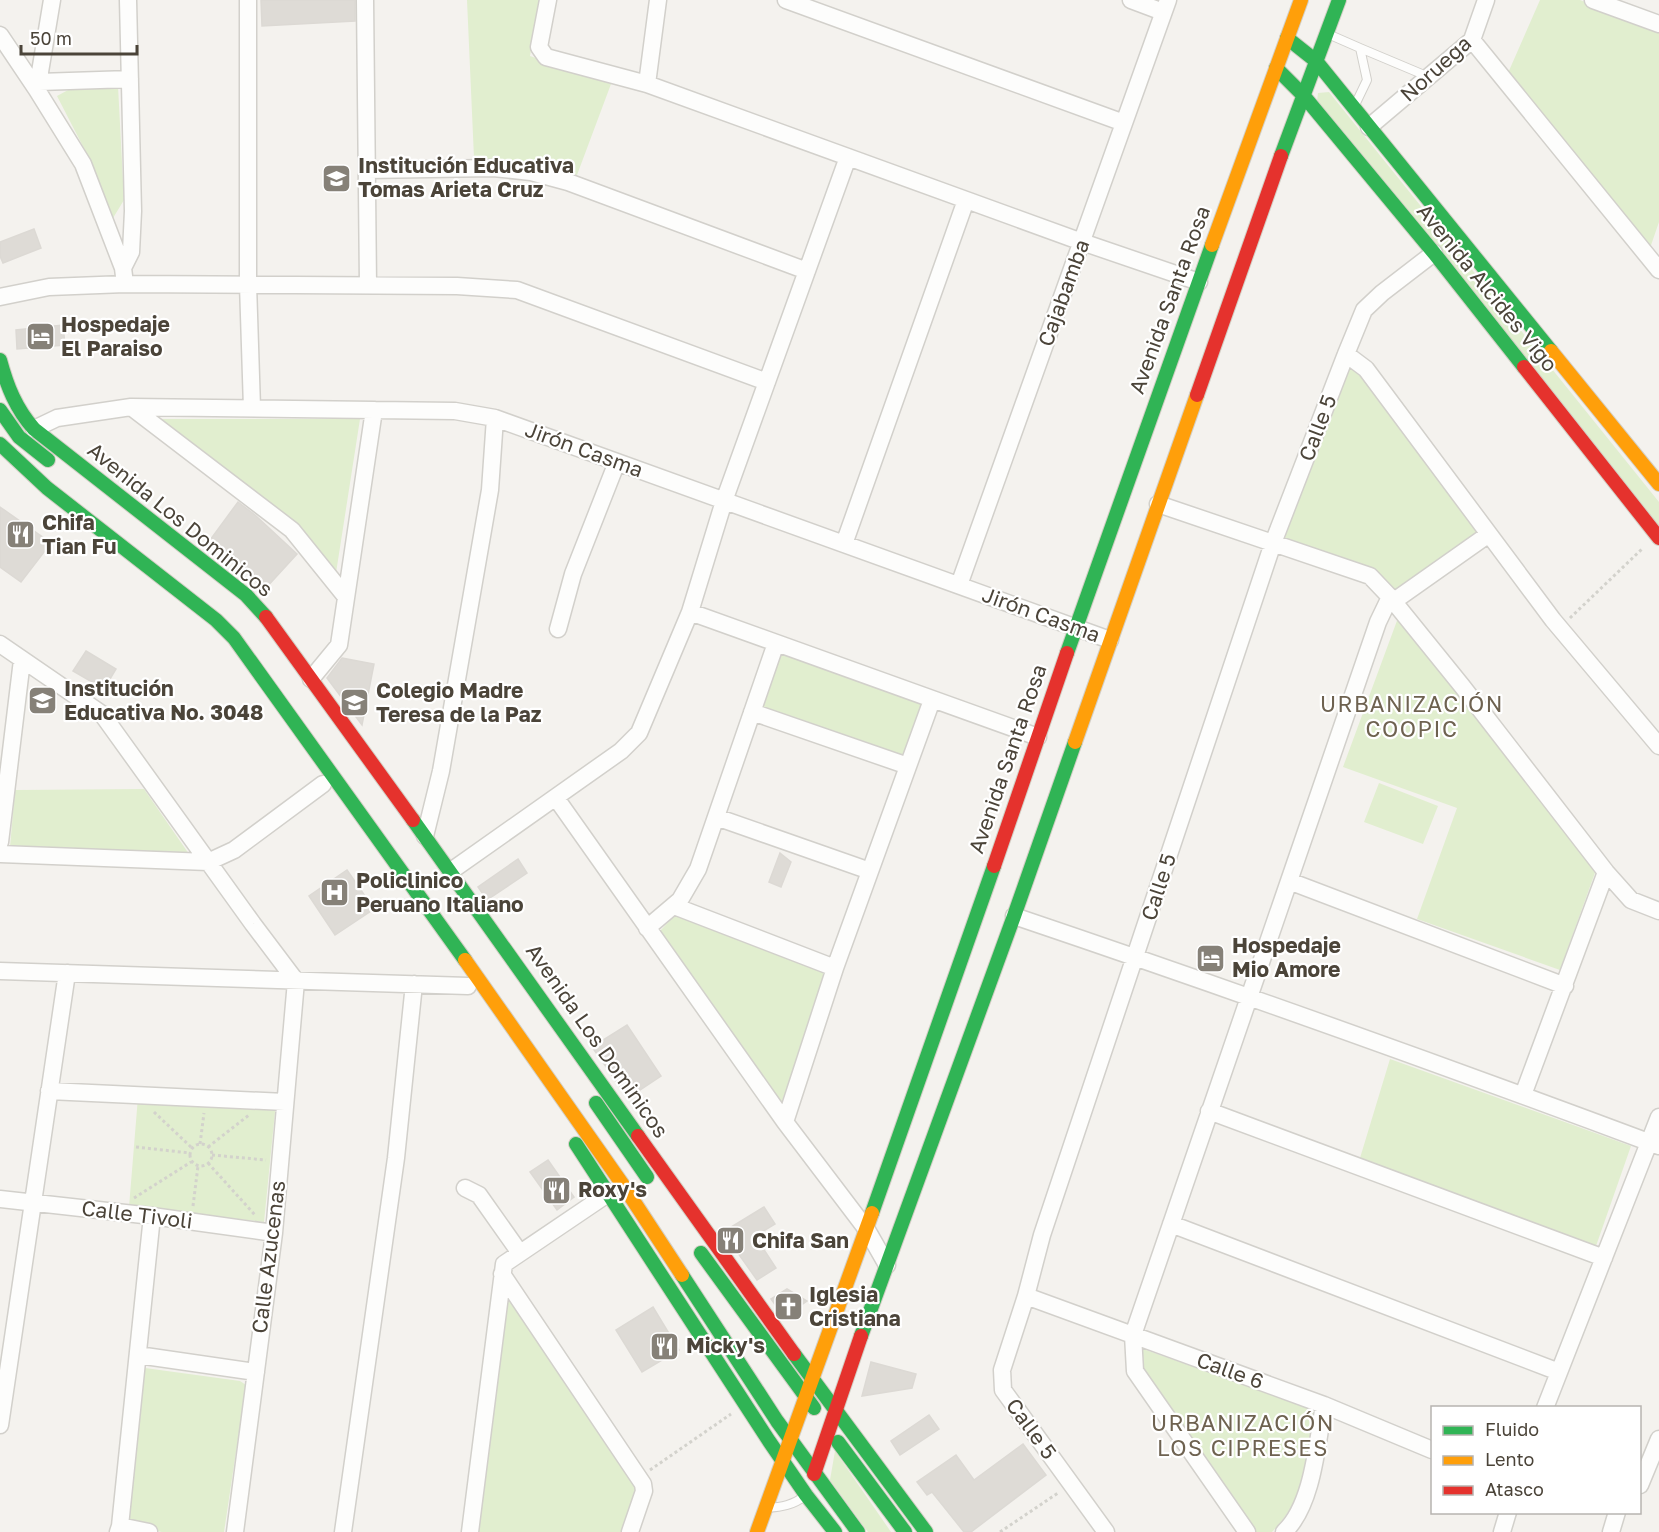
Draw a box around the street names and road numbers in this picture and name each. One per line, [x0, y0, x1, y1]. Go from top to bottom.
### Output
street label: Noruega [1395, 30, 1476, 107]
street label: Avenida Alcides Vigo [1412, 198, 1564, 377]
street label: Avenida Santa Rosa [1123, 202, 1215, 397]
street label: Cajabamba [1032, 236, 1094, 350]
street label: Calle 5 [1293, 391, 1342, 465]
street label: Jirón Casma [522, 416, 647, 482]
street label: Avenida Los Dominicos [83, 436, 279, 602]
street label: Jirón Casma [979, 581, 1104, 647]
street label: Avenida Santa Rosa [963, 661, 1052, 857]
street label: Calle 5 [1135, 850, 1181, 924]
street label: Avenida Los Dominicos [521, 938, 675, 1142]
street label: Calle Azucenas [246, 1179, 290, 1335]
street label: Calle Tivoli [80, 1194, 194, 1234]
street label: Calle 6 [1193, 1346, 1267, 1394]
street label: Calle 5 [1001, 1393, 1063, 1464]

